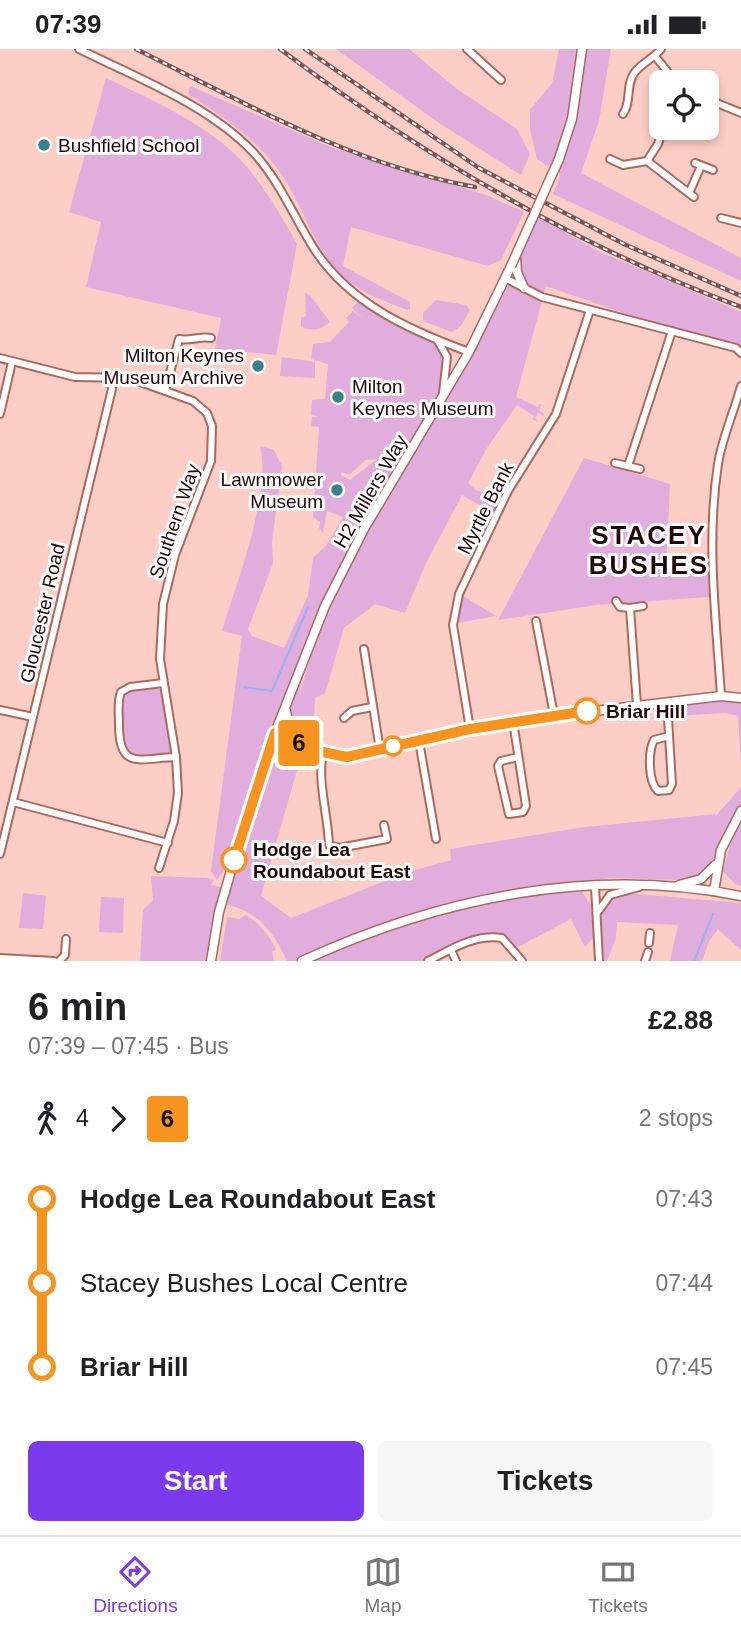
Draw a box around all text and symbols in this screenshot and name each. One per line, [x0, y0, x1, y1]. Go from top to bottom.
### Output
text: 07:39 [35, 9, 102, 39]
map controls [649, 70, 719, 140]
button: locate [649, 70, 719, 140]
place label: Bushfield School [58, 135, 200, 156]
marker: Bushfield School [36, 137, 52, 153]
place label: Milton Keynes Museum Archive [104, 345, 244, 388]
marker: Milton Keynes Museum Archive [250, 358, 266, 374]
place label: Milton Keynes Museum [352, 376, 494, 419]
marker: Milton Keynes Museum [330, 389, 346, 405]
street label: H2 Millers Way [330, 431, 412, 552]
street label: Myrtle Bank [453, 458, 518, 558]
street label: Southern Way [145, 461, 204, 581]
place label: Lawnmower Museum [221, 469, 324, 512]
marker: Lawnmower Museum [329, 482, 345, 498]
district label: STACEY BUSHES [589, 520, 709, 580]
street label: Gloucester Road [16, 541, 69, 685]
marker: Briar Hill [574, 698, 600, 724]
place label: Briar Hill [606, 701, 685, 722]
line badge: 6 [276, 720, 322, 766]
text: 6 [292, 729, 306, 756]
unlabelled marker [383, 736, 403, 756]
place label: Hodge Lea Roundabout East [253, 839, 411, 882]
marker: Hodge Lea Roundabout East [221, 847, 247, 873]
text: 6 min [28, 986, 127, 1028]
text: £2.88 [648, 1005, 713, 1035]
text: 07:39 – 07:45 · Bus [28, 1033, 229, 1059]
icon: walk [28, 1100, 66, 1138]
icon: forward [99, 1100, 137, 1138]
text: 4 [76, 1105, 89, 1131]
text: 6 [161, 1105, 174, 1132]
text: 2 stops [639, 1105, 713, 1131]
text: Hodge Lea Roundabout East [80, 1184, 435, 1214]
text: 07:43 [655, 1186, 713, 1212]
text: Stacey Bushes Local Centre [80, 1268, 408, 1298]
text: 07:44 [655, 1270, 713, 1296]
text: Briar Hill [80, 1352, 188, 1382]
text: 07:45 [655, 1354, 713, 1380]
button: Start [28, 1441, 364, 1521]
button: Tickets [378, 1441, 713, 1521]
tab: Directions [93, 1553, 178, 1617]
tab: Map [364, 1553, 402, 1617]
tab: Tickets [588, 1553, 648, 1617]

